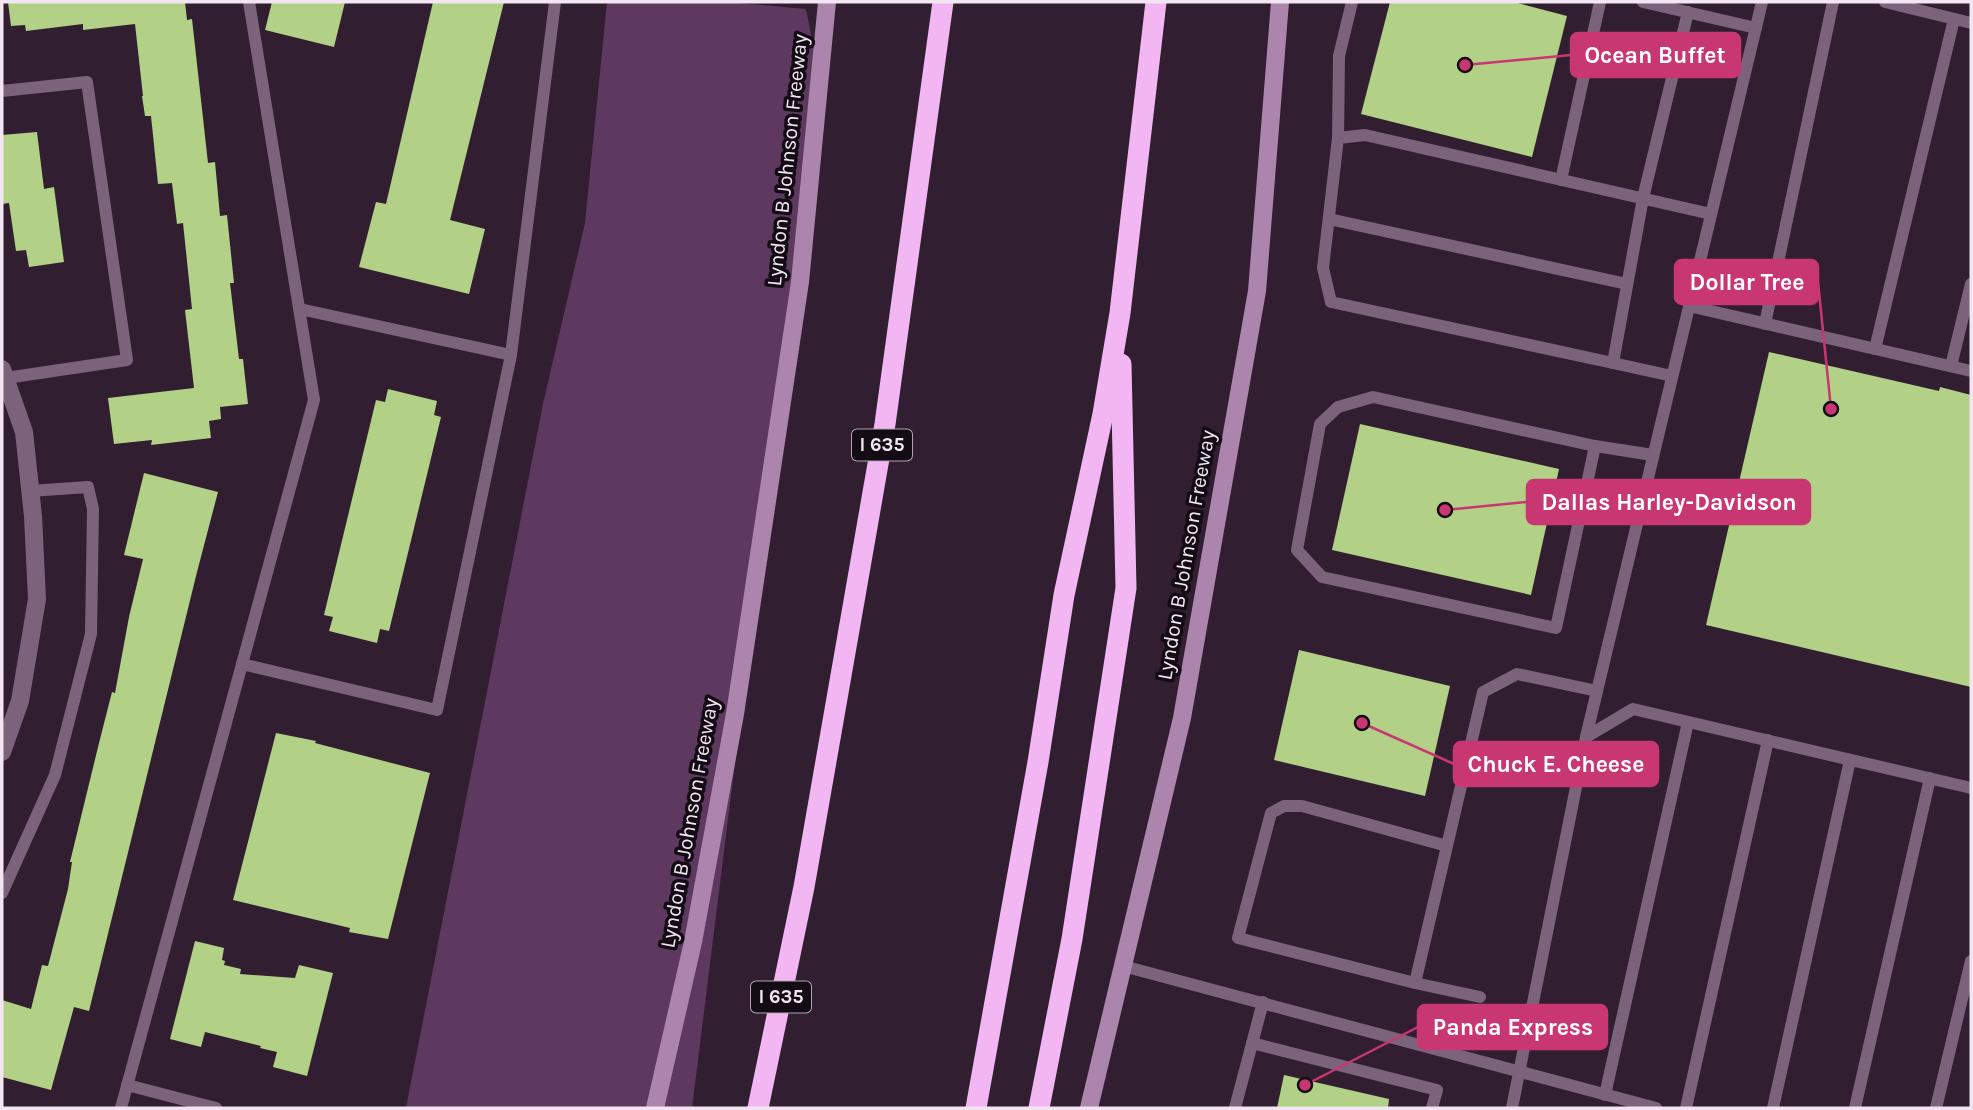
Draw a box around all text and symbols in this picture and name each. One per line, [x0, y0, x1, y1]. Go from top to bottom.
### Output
street label: Lyndon B Johnson Freeway [762, 32, 812, 287]
callout: Ocean Buffet [1571, 33, 1740, 77]
text: Ocean Buffet [1584, 42, 1726, 69]
callout: Dollar Tree [1675, 260, 1818, 304]
text: Dollar Tree [1690, 269, 1804, 296]
street label: Lyndon B Johnson Freeway [1152, 428, 1220, 682]
road number: I 635 [852, 430, 912, 460]
callout: Dallas Harley-Davidson [1527, 480, 1810, 524]
text: Dallas Harley-Davidson [1541, 489, 1797, 516]
street label: Lyndon B Johnson Freeway [655, 696, 723, 950]
callout: Chuck E. Cheese [1454, 742, 1658, 786]
text: Chuck E. Cheese [1468, 751, 1644, 778]
road number: I 635 [751, 981, 811, 1012]
callout: Panda Express [1418, 1005, 1607, 1049]
text: Panda Express [1433, 1014, 1593, 1041]

